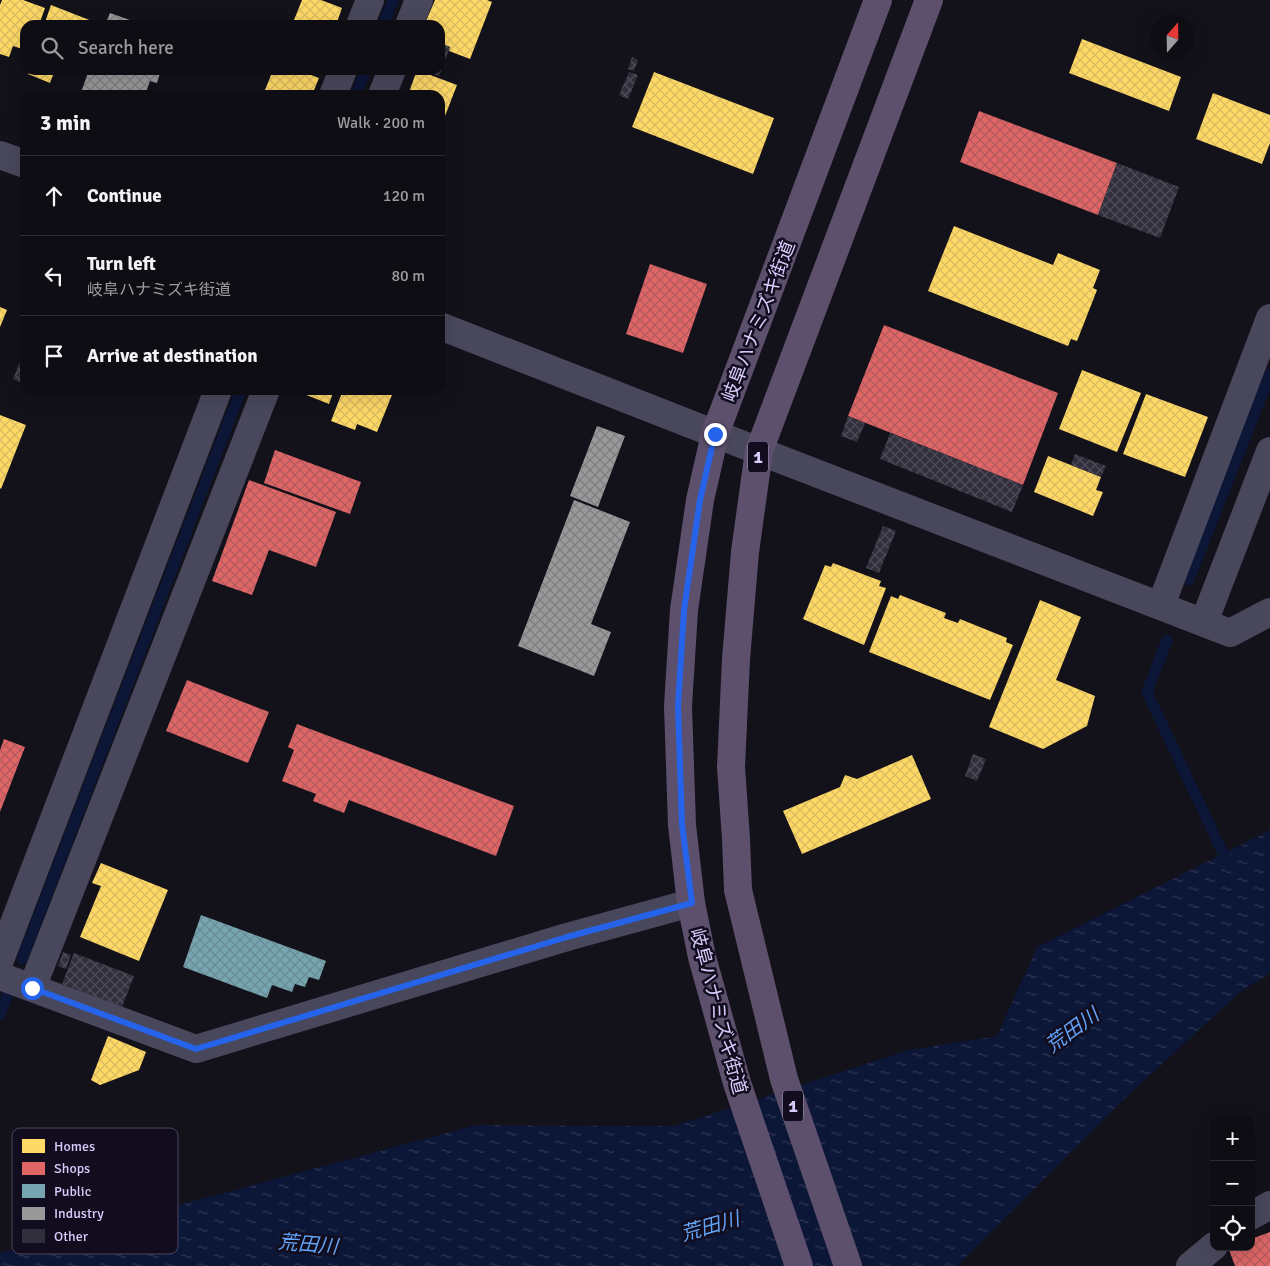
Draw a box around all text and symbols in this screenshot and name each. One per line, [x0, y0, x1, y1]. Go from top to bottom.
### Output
north arrow [1150, 15, 1195, 60]
search box [20, 20, 445, 75]
icon: search [38, 34, 66, 62]
text: Search here [78, 36, 174, 60]
text: 3 min [40, 110, 91, 136]
text: Walk · 200 m [337, 113, 425, 133]
icon: ahead [40, 182, 68, 210]
text: Continue [87, 184, 162, 208]
text: 120 m [383, 186, 425, 206]
street label: 岐阜ハナミズキ街道 [717, 237, 801, 405]
text: Turn left [87, 252, 156, 276]
icon: left [40, 262, 68, 290]
text: 80 m [391, 266, 425, 286]
text: 岐阜ハナミズキ街道 [87, 280, 231, 300]
icon: arrive [40, 342, 68, 370]
text: Arrive at destination [87, 344, 258, 368]
route end [704, 423, 727, 446]
road number: 1 [748, 442, 768, 472]
street label: 岐阜ハナミズキ街道 [684, 926, 752, 1097]
route start [21, 977, 44, 1000]
water label: 荒田川 [1041, 1001, 1106, 1058]
road number: 1 [783, 1090, 803, 1122]
map controls [1210, 1116, 1255, 1251]
button: + [1210, 1116, 1255, 1161]
legend [12, 1128, 178, 1254]
text: Homes [54, 1138, 95, 1155]
text: Shops [54, 1160, 90, 1177]
button: − [1210, 1161, 1255, 1206]
text: Public [54, 1183, 92, 1200]
text: Industry [54, 1205, 104, 1222]
water label: 荒田川 [678, 1206, 744, 1247]
button: locate [1210, 1206, 1255, 1251]
text: Other [54, 1228, 89, 1245]
water label: 荒田川 [277, 1229, 341, 1260]

